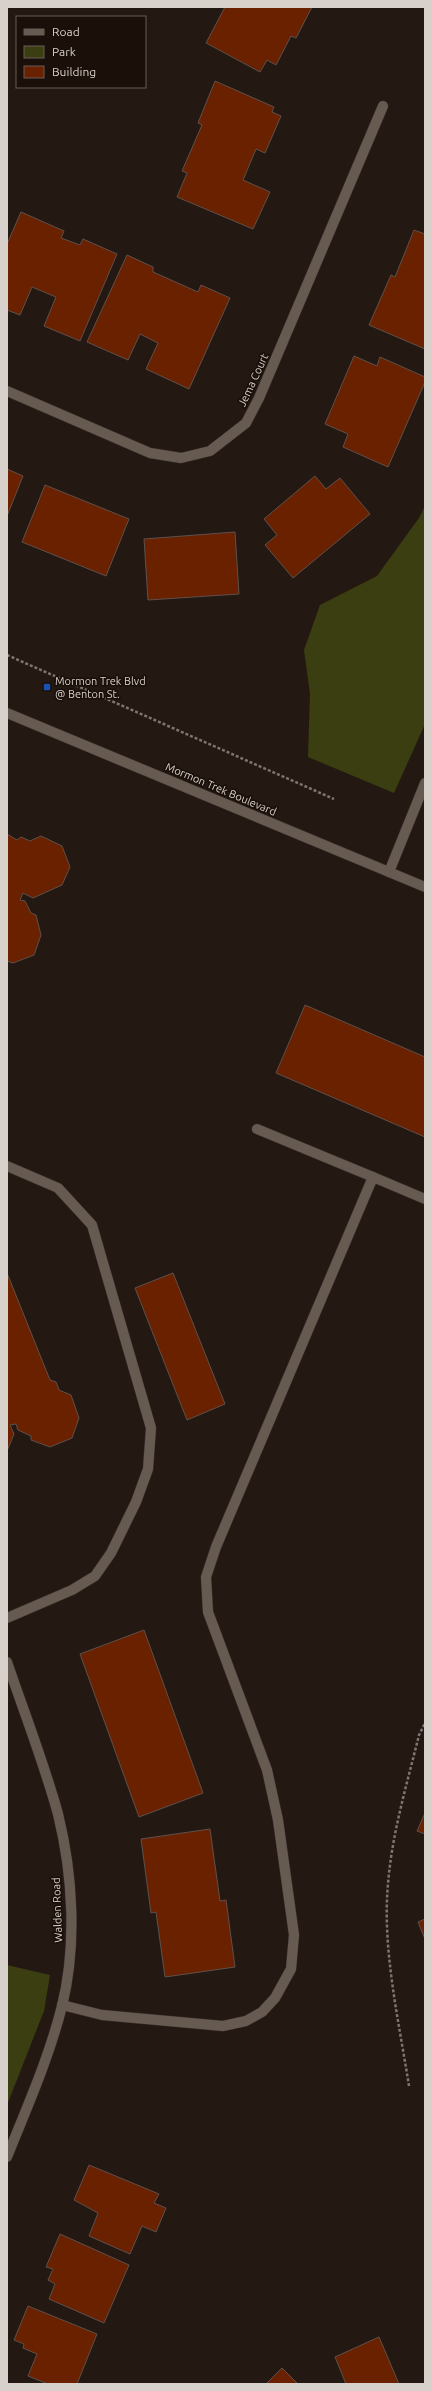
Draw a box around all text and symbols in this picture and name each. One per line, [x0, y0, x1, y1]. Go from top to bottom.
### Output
legend [16, 16, 146, 88]
text: Road [52, 25, 80, 38]
text: Park [52, 45, 76, 58]
text: Building [52, 65, 96, 78]
street label: Jema Court [235, 351, 271, 408]
place label: Mormon Trek Blvd @ Benton St. [55, 675, 146, 700]
marker: Mormon Trek Blvd @ Benton St. [42, 682, 52, 692]
street label: Mormon Trek Boulevard [164, 760, 278, 818]
street label: Walden Road [50, 1877, 64, 1943]

